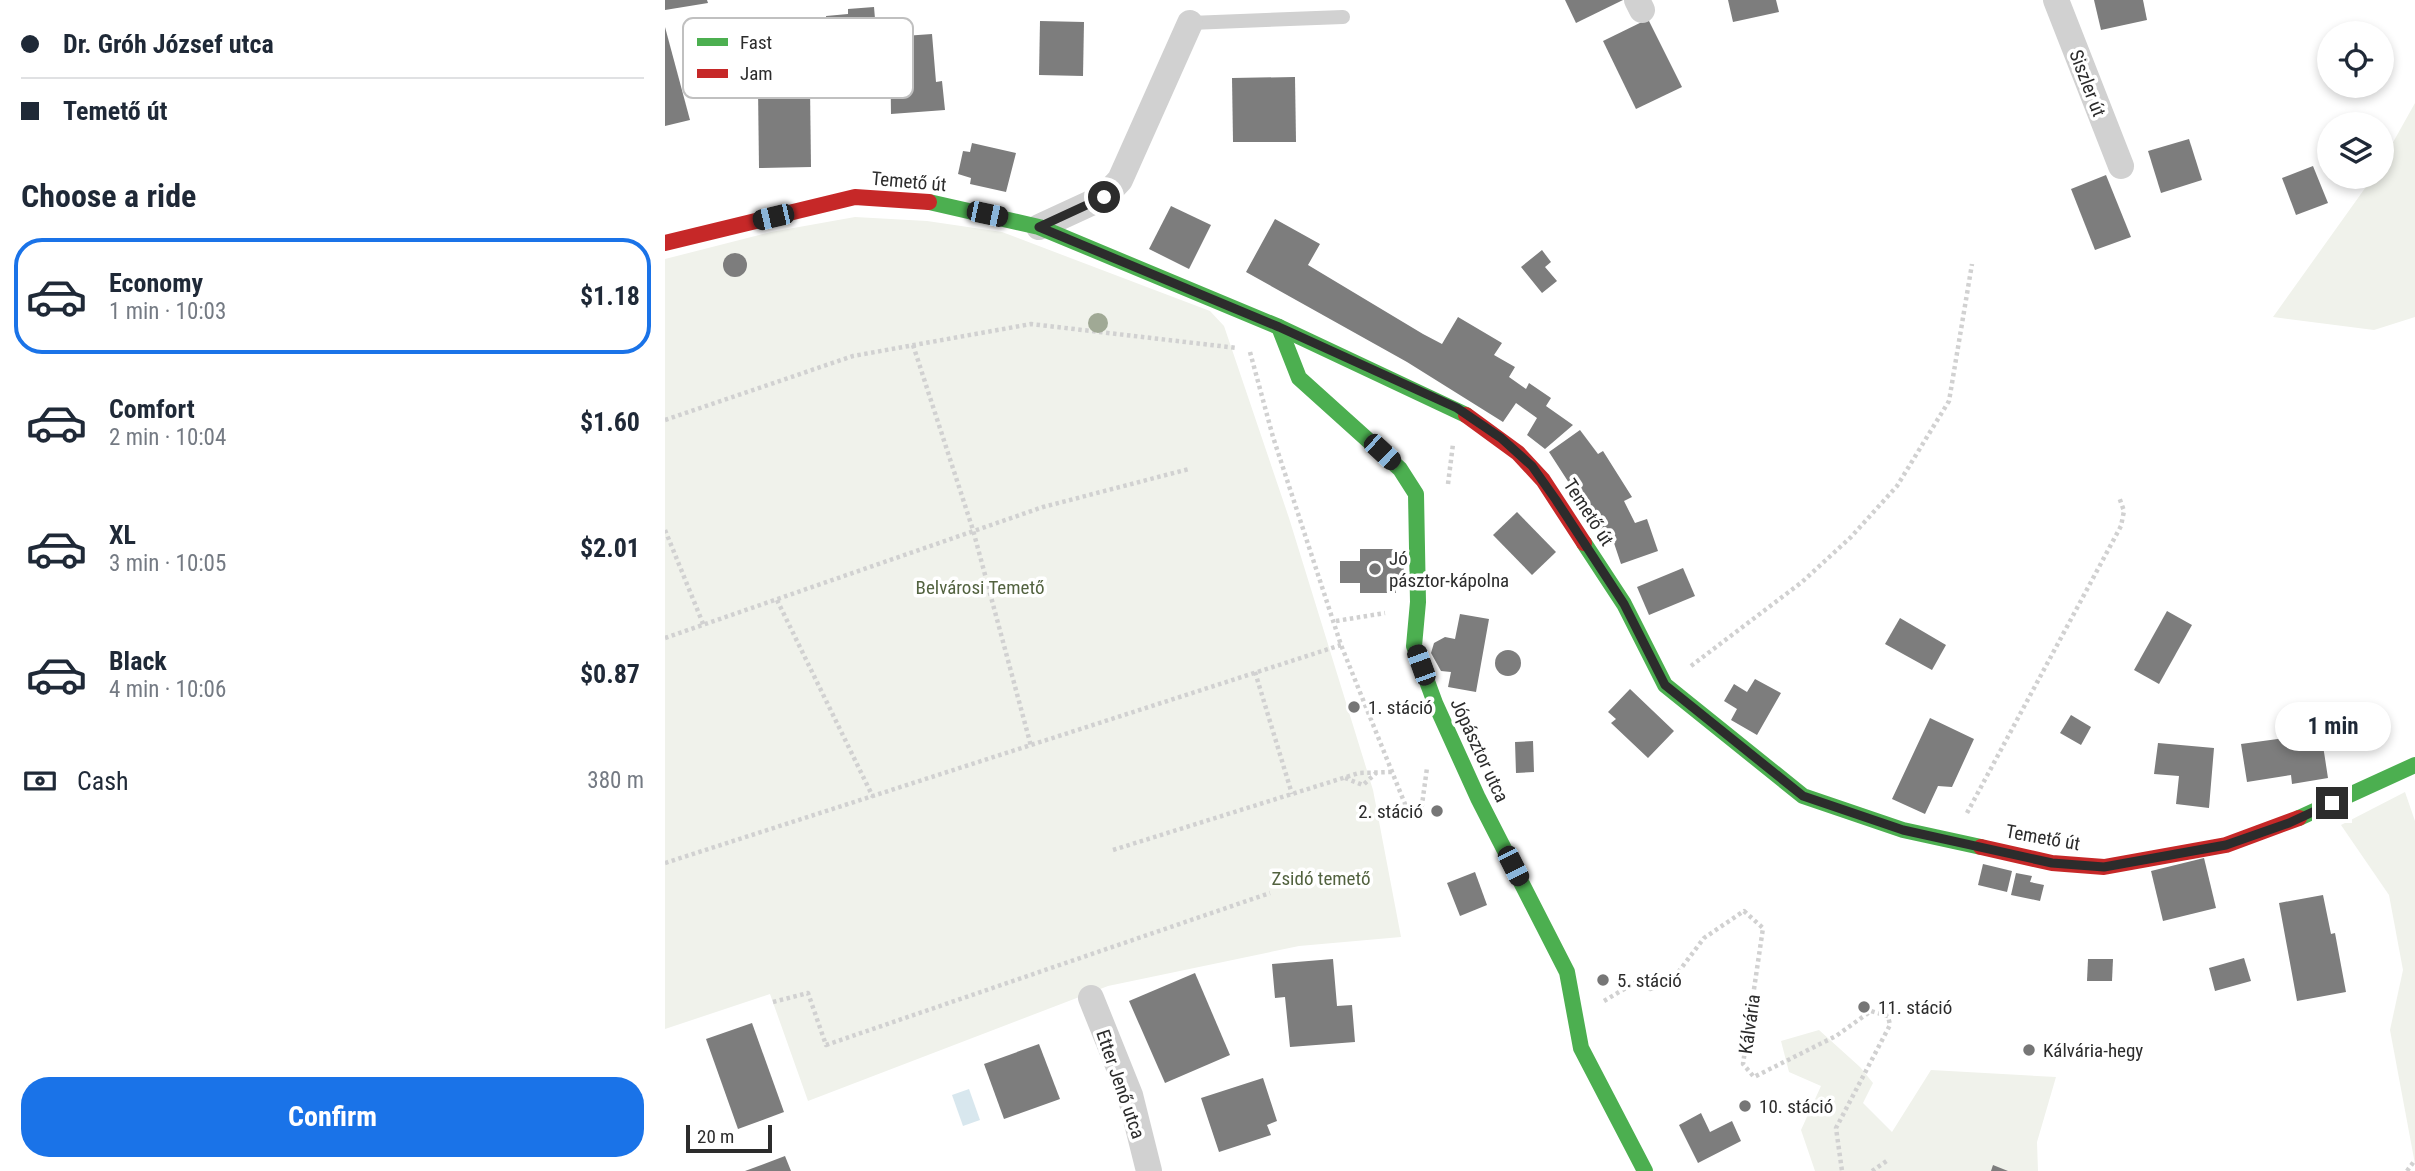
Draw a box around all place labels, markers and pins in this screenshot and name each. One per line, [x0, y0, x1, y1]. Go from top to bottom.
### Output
place label: Jó pásztor-kápolna [1389, 547, 1509, 592]
marker: Jó pásztor-kápolna [1367, 561, 1383, 577]
place label: 1. stáció [1368, 696, 1433, 719]
marker: 1. stáció [1346, 699, 1362, 715]
place label: 2. stáció [1358, 800, 1423, 823]
marker: 2. stáció [1429, 803, 1445, 819]
place label: 5. stáció [1617, 969, 1682, 992]
marker: 5. stáció [1595, 972, 1611, 988]
place label: 11. stáció [1878, 996, 1952, 1019]
marker: 11. stáció [1856, 999, 1872, 1015]
place label: Kálvária-hegy [2043, 1039, 2143, 1062]
marker: Kálvária-hegy [2021, 1042, 2037, 1058]
place label: 10. stáció [1759, 1095, 1833, 1118]
marker: 10. stáció [1737, 1098, 1753, 1114]

